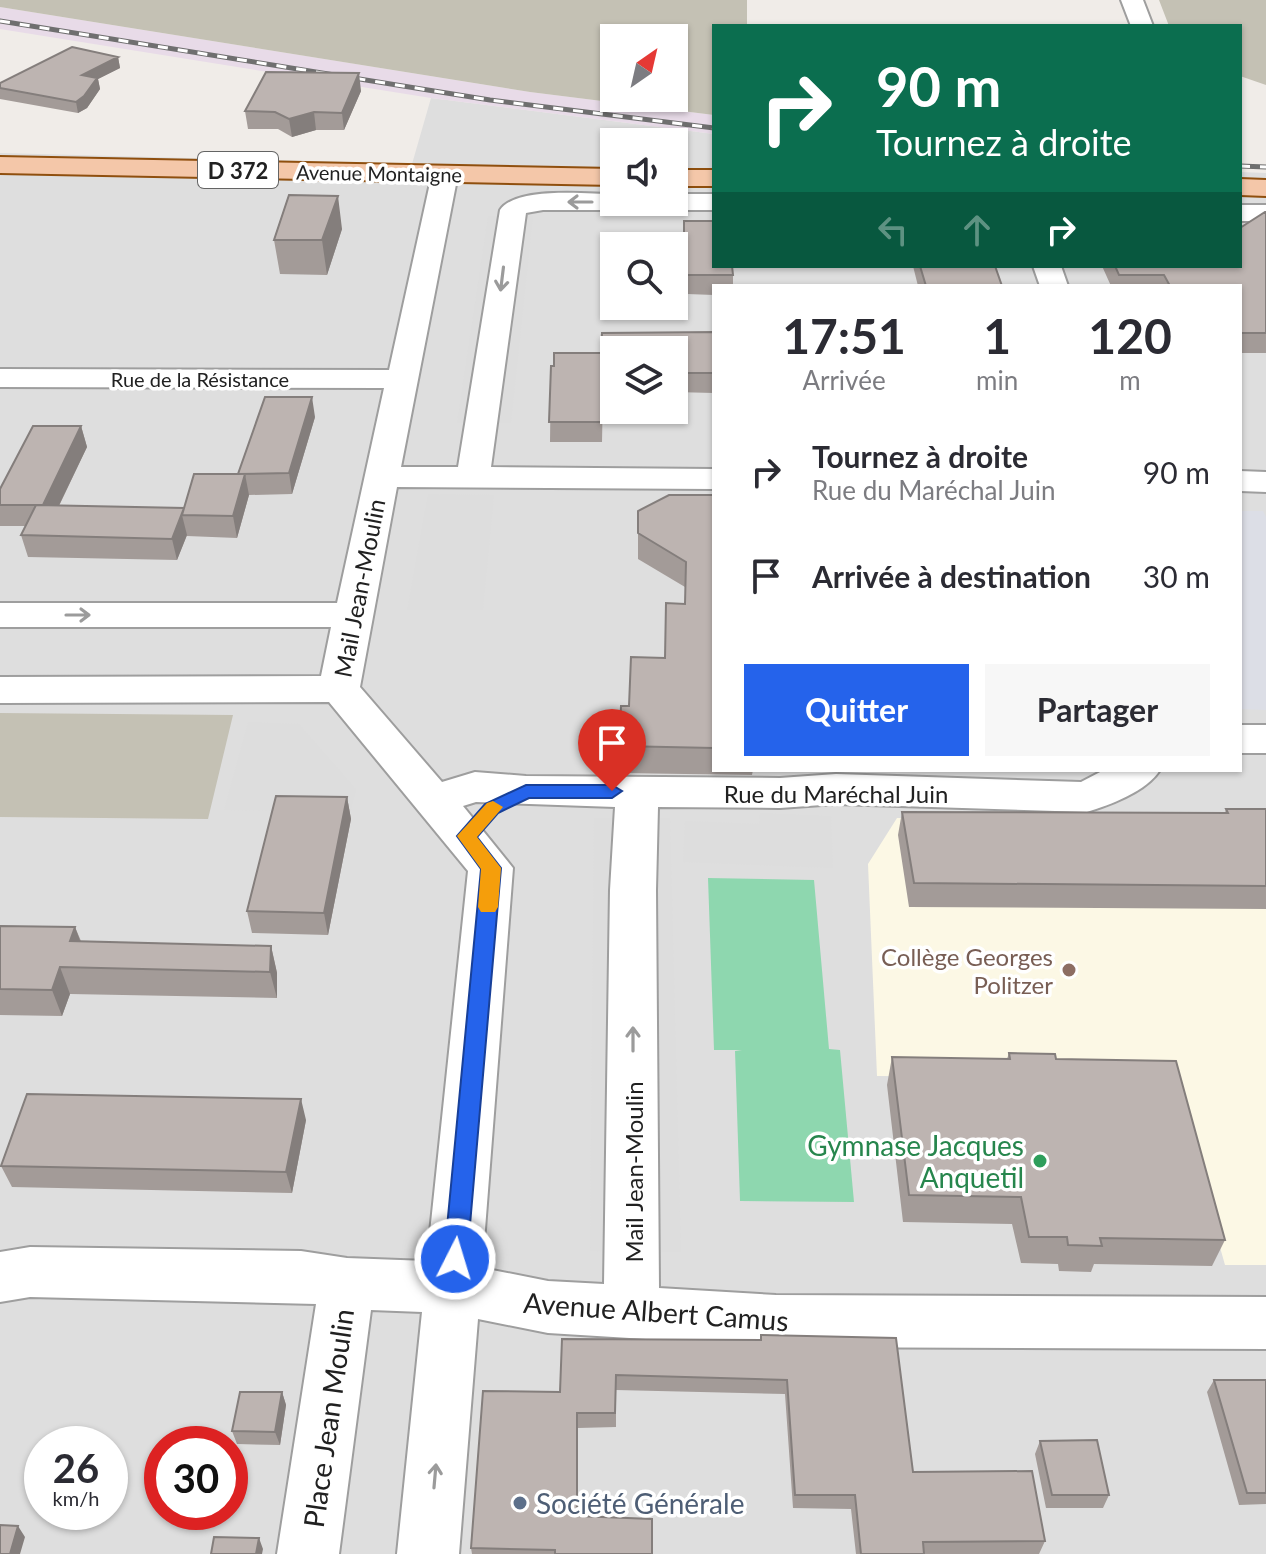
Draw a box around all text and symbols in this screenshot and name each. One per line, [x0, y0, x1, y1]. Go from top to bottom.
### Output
north arrow [600, 24, 688, 112]
map controls [600, 24, 688, 424]
text: 90 m [876, 52, 1001, 119]
icon: right [744, 56, 848, 160]
text: Tournez à droite [876, 120, 1132, 164]
button: sound [600, 128, 688, 216]
road number: D 372 [198, 152, 278, 188]
street label: Avenue Montaigne [296, 160, 462, 186]
one-way arrow [567, 194, 594, 210]
icon: left [871, 208, 915, 252]
icon: ahead [955, 208, 999, 252]
icon: right [1039, 208, 1083, 252]
button: search [600, 232, 688, 320]
one-way arrow [494, 266, 509, 292]
text: 17:51 [782, 307, 906, 364]
text: 1 [983, 307, 1011, 364]
text: 120 [1088, 307, 1172, 364]
button: layers [600, 336, 688, 424]
text: Arrivée [802, 364, 886, 396]
text: min [976, 364, 1018, 396]
text: m [1119, 364, 1141, 396]
street label: Rue de la Résistance [111, 367, 289, 391]
text: Tournez à droite [812, 438, 1028, 474]
icon: right [744, 450, 788, 494]
text: 90 m [1143, 454, 1210, 490]
text: Rue du Maréchal Juin [812, 474, 1055, 506]
street label: Mail Jean-Moulin [327, 496, 391, 680]
icon: arrive [744, 554, 788, 598]
text: Arrivée à destination [812, 558, 1091, 594]
text: 30 m [1143, 558, 1210, 594]
one-way arrow [64, 607, 91, 623]
button: Quitter [744, 664, 969, 756]
button: Partager [985, 664, 1210, 756]
pin [578, 709, 646, 791]
icon: arrive [590, 721, 634, 765]
street label: Rue du Maréchal Juin [724, 779, 948, 808]
place label: Collège Georges Politzer [881, 942, 1053, 999]
marker: Collège Georges Politzer [1060, 961, 1078, 979]
one-way arrow [625, 1026, 641, 1053]
street label: Mail Jean-Moulin [619, 1081, 648, 1263]
place label: Gymnase Jacques Anquetil [807, 1128, 1024, 1194]
marker: Gymnase Jacques Anquetil [1031, 1152, 1049, 1170]
position arrow [413, 1217, 497, 1301]
street label: Avenue Albert Camus [522, 1285, 790, 1337]
street label: Place Jean Moulin [296, 1307, 360, 1529]
speed limit sign: 30 [144, 1426, 248, 1530]
text: 26 [53, 1444, 99, 1492]
one-way arrow [428, 1463, 443, 1490]
text: km/h [53, 1486, 99, 1510]
place label: Société Générale [536, 1486, 744, 1520]
marker: Société Générale [511, 1494, 529, 1512]

